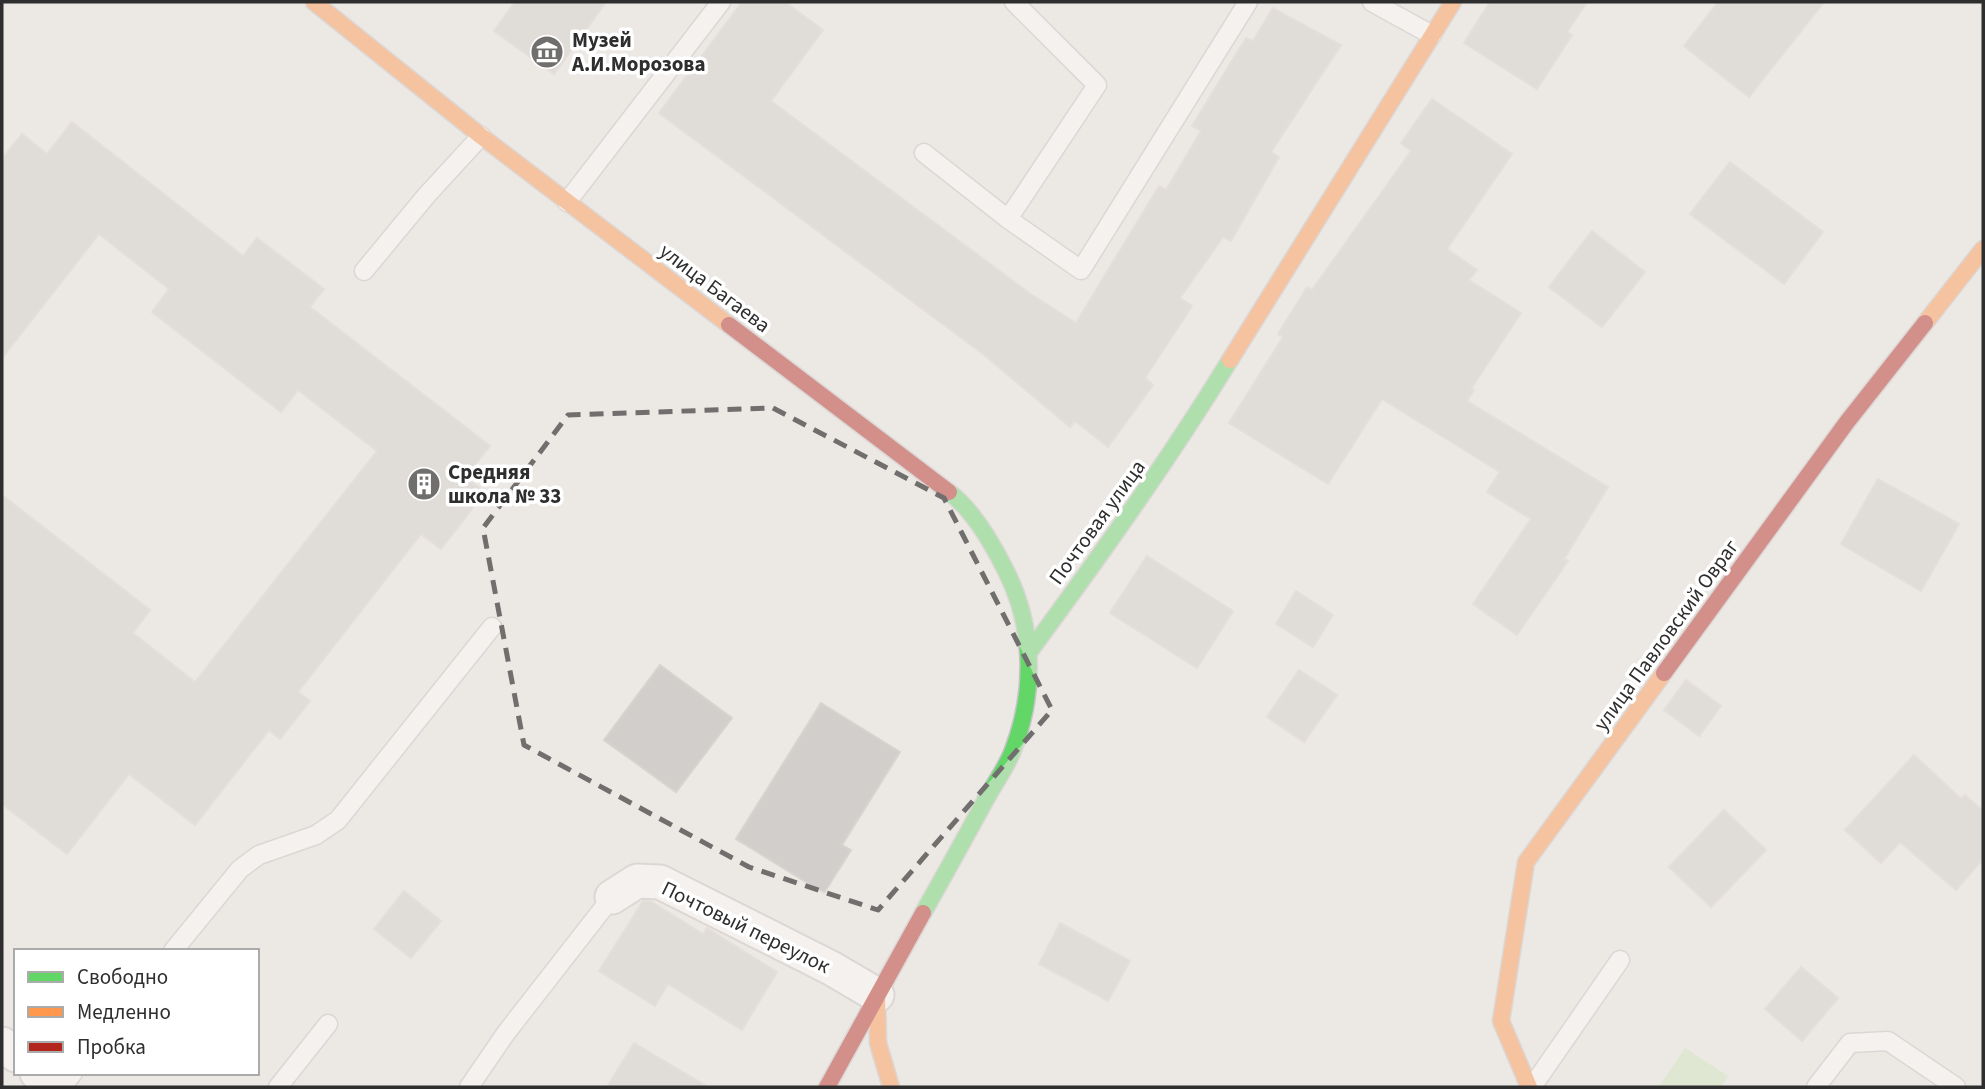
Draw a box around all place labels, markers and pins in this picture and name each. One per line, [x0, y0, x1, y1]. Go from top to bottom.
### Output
place label: Музей А.И.Морозова [571, 25, 705, 79]
museum icon: Музей А.И.Морозова [528, 33, 566, 71]
place label: Средняя школа № 33 [448, 457, 561, 511]
building icon: Средняя школа № 33 [405, 465, 443, 503]

